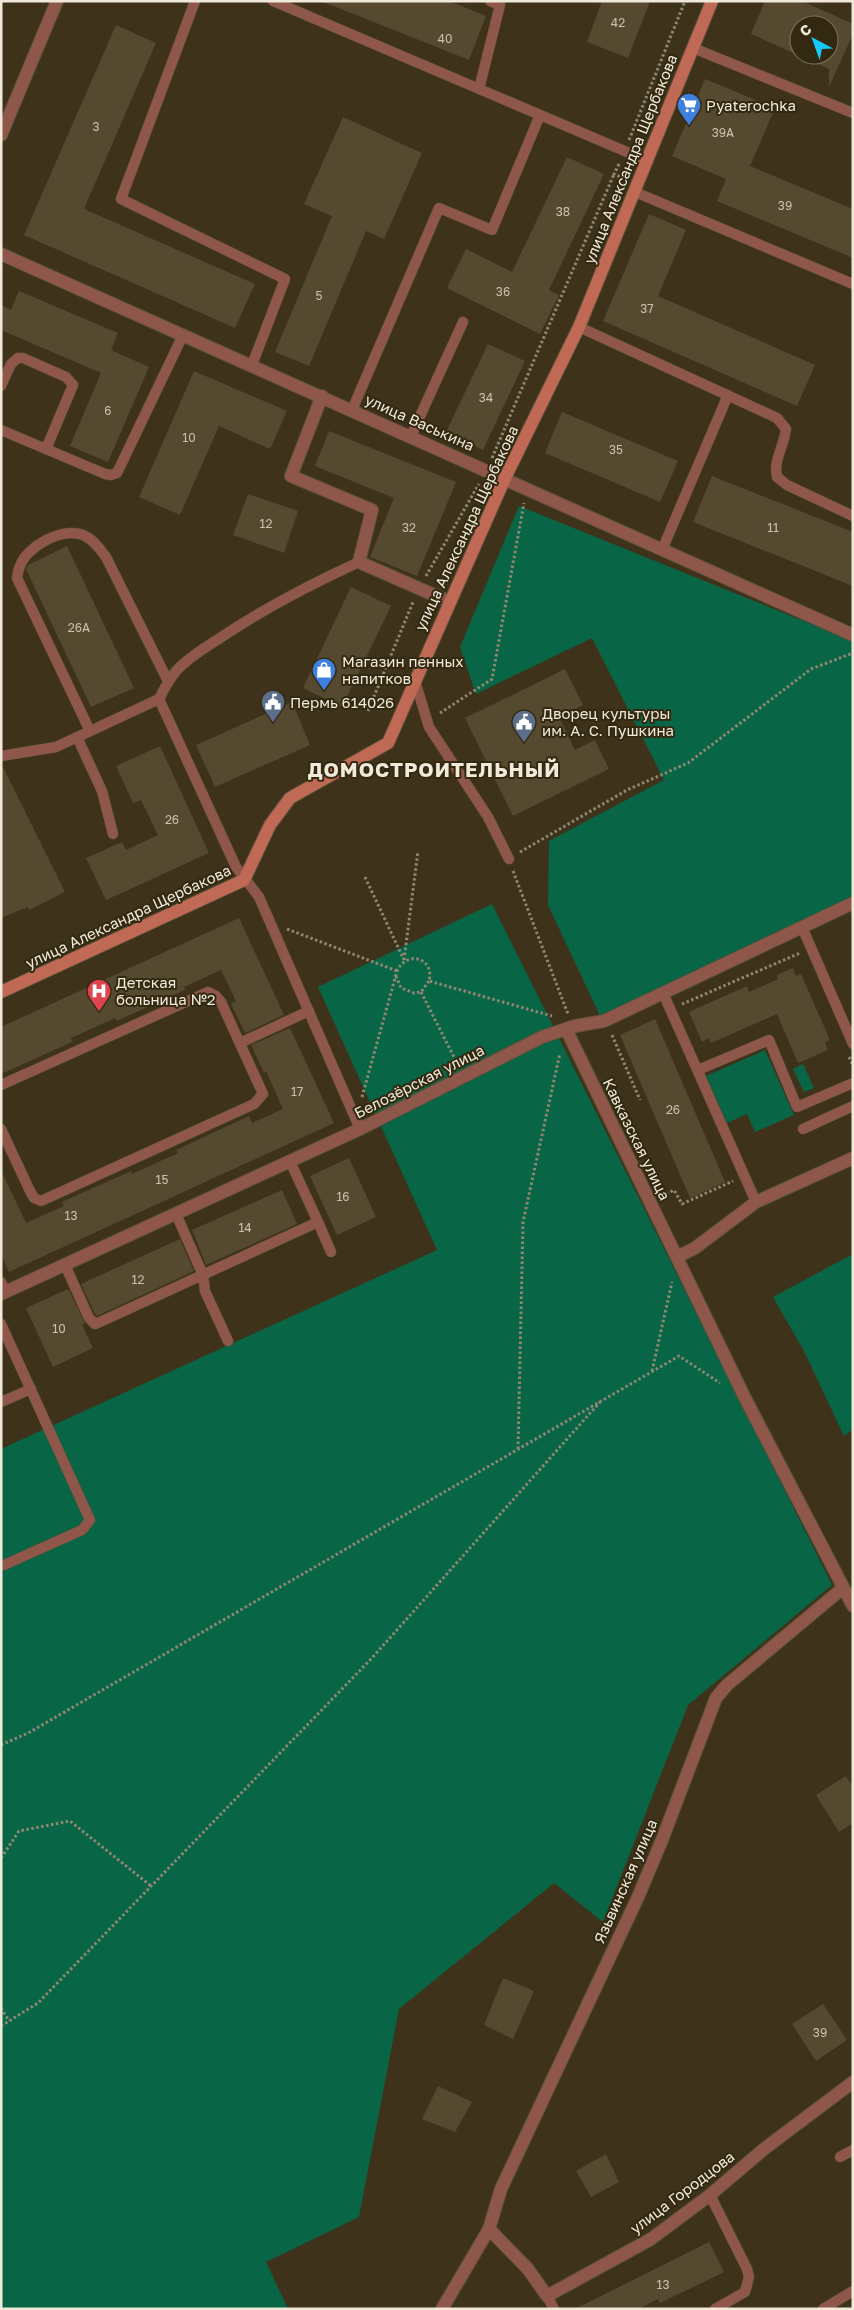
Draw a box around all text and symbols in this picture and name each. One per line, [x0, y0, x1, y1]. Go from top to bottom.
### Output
house number: 42 [611, 15, 625, 30]
north arrow [789, 15, 839, 65]
text: С [796, 20, 815, 39]
house number: 40 [438, 31, 452, 46]
street label: улица Александра Щербакова [580, 52, 680, 266]
supermarket icon: Pyaterochka [676, 92, 702, 126]
place label: Pyaterochka [706, 96, 796, 114]
house number: 3 [92, 119, 100, 134]
house number: 39А [712, 125, 734, 140]
house number: 39 [778, 198, 792, 213]
house number: 38 [556, 204, 570, 219]
house number: 36 [496, 284, 510, 299]
house number: 5 [316, 288, 323, 303]
house number: 37 [640, 301, 654, 316]
street label: улица Васькина [363, 390, 477, 454]
house number: 34 [479, 390, 493, 405]
house number: 6 [104, 403, 112, 418]
street label: улица Александра Щербакова [410, 422, 522, 634]
house number: 10 [182, 430, 196, 445]
house number: 35 [609, 442, 623, 457]
house number: 12 [260, 516, 272, 531]
house number: 32 [402, 520, 416, 535]
house number: 11 [767, 520, 779, 535]
house number: 26А [68, 620, 90, 635]
place label: Магазин пенных напитков [342, 652, 464, 687]
shop icon: Магазин пенных напитков [311, 657, 337, 691]
public building icon: Пермь 614026 [260, 689, 286, 723]
place label: Пермь 614026 [290, 693, 394, 711]
place label: Дворец культуры им. А. С. Пушкина [542, 704, 674, 739]
public building icon: Дворец культуры им. А. С. Пушкина [511, 709, 537, 743]
district label: ДОМОСТРОИТЕЛЬНЫЙ [308, 757, 560, 781]
house number: 26 [165, 812, 179, 827]
street label: улица Александра Щербакова [22, 860, 234, 972]
place label: Детская больница №2 [116, 973, 216, 1008]
hospital icon: Детская больница №2 [86, 978, 112, 1012]
street label: Белозёрская улица [351, 1040, 487, 1122]
street label: Кавказская улица [600, 1075, 674, 1203]
house number: 17 [291, 1084, 303, 1099]
house number: 26 [666, 1102, 680, 1117]
house number: 15 [156, 1172, 168, 1187]
house number: 16 [336, 1189, 350, 1204]
house number: 13 [65, 1208, 77, 1223]
house number: 14 [238, 1220, 252, 1235]
house number: 12 [132, 1272, 144, 1287]
house number: 10 [52, 1321, 66, 1336]
street label: Язьвинская улица [589, 1816, 661, 1946]
house number: 39 [813, 2025, 827, 2040]
street label: улица Городцова [626, 2147, 738, 2237]
house number: 13 [657, 2277, 669, 2292]

